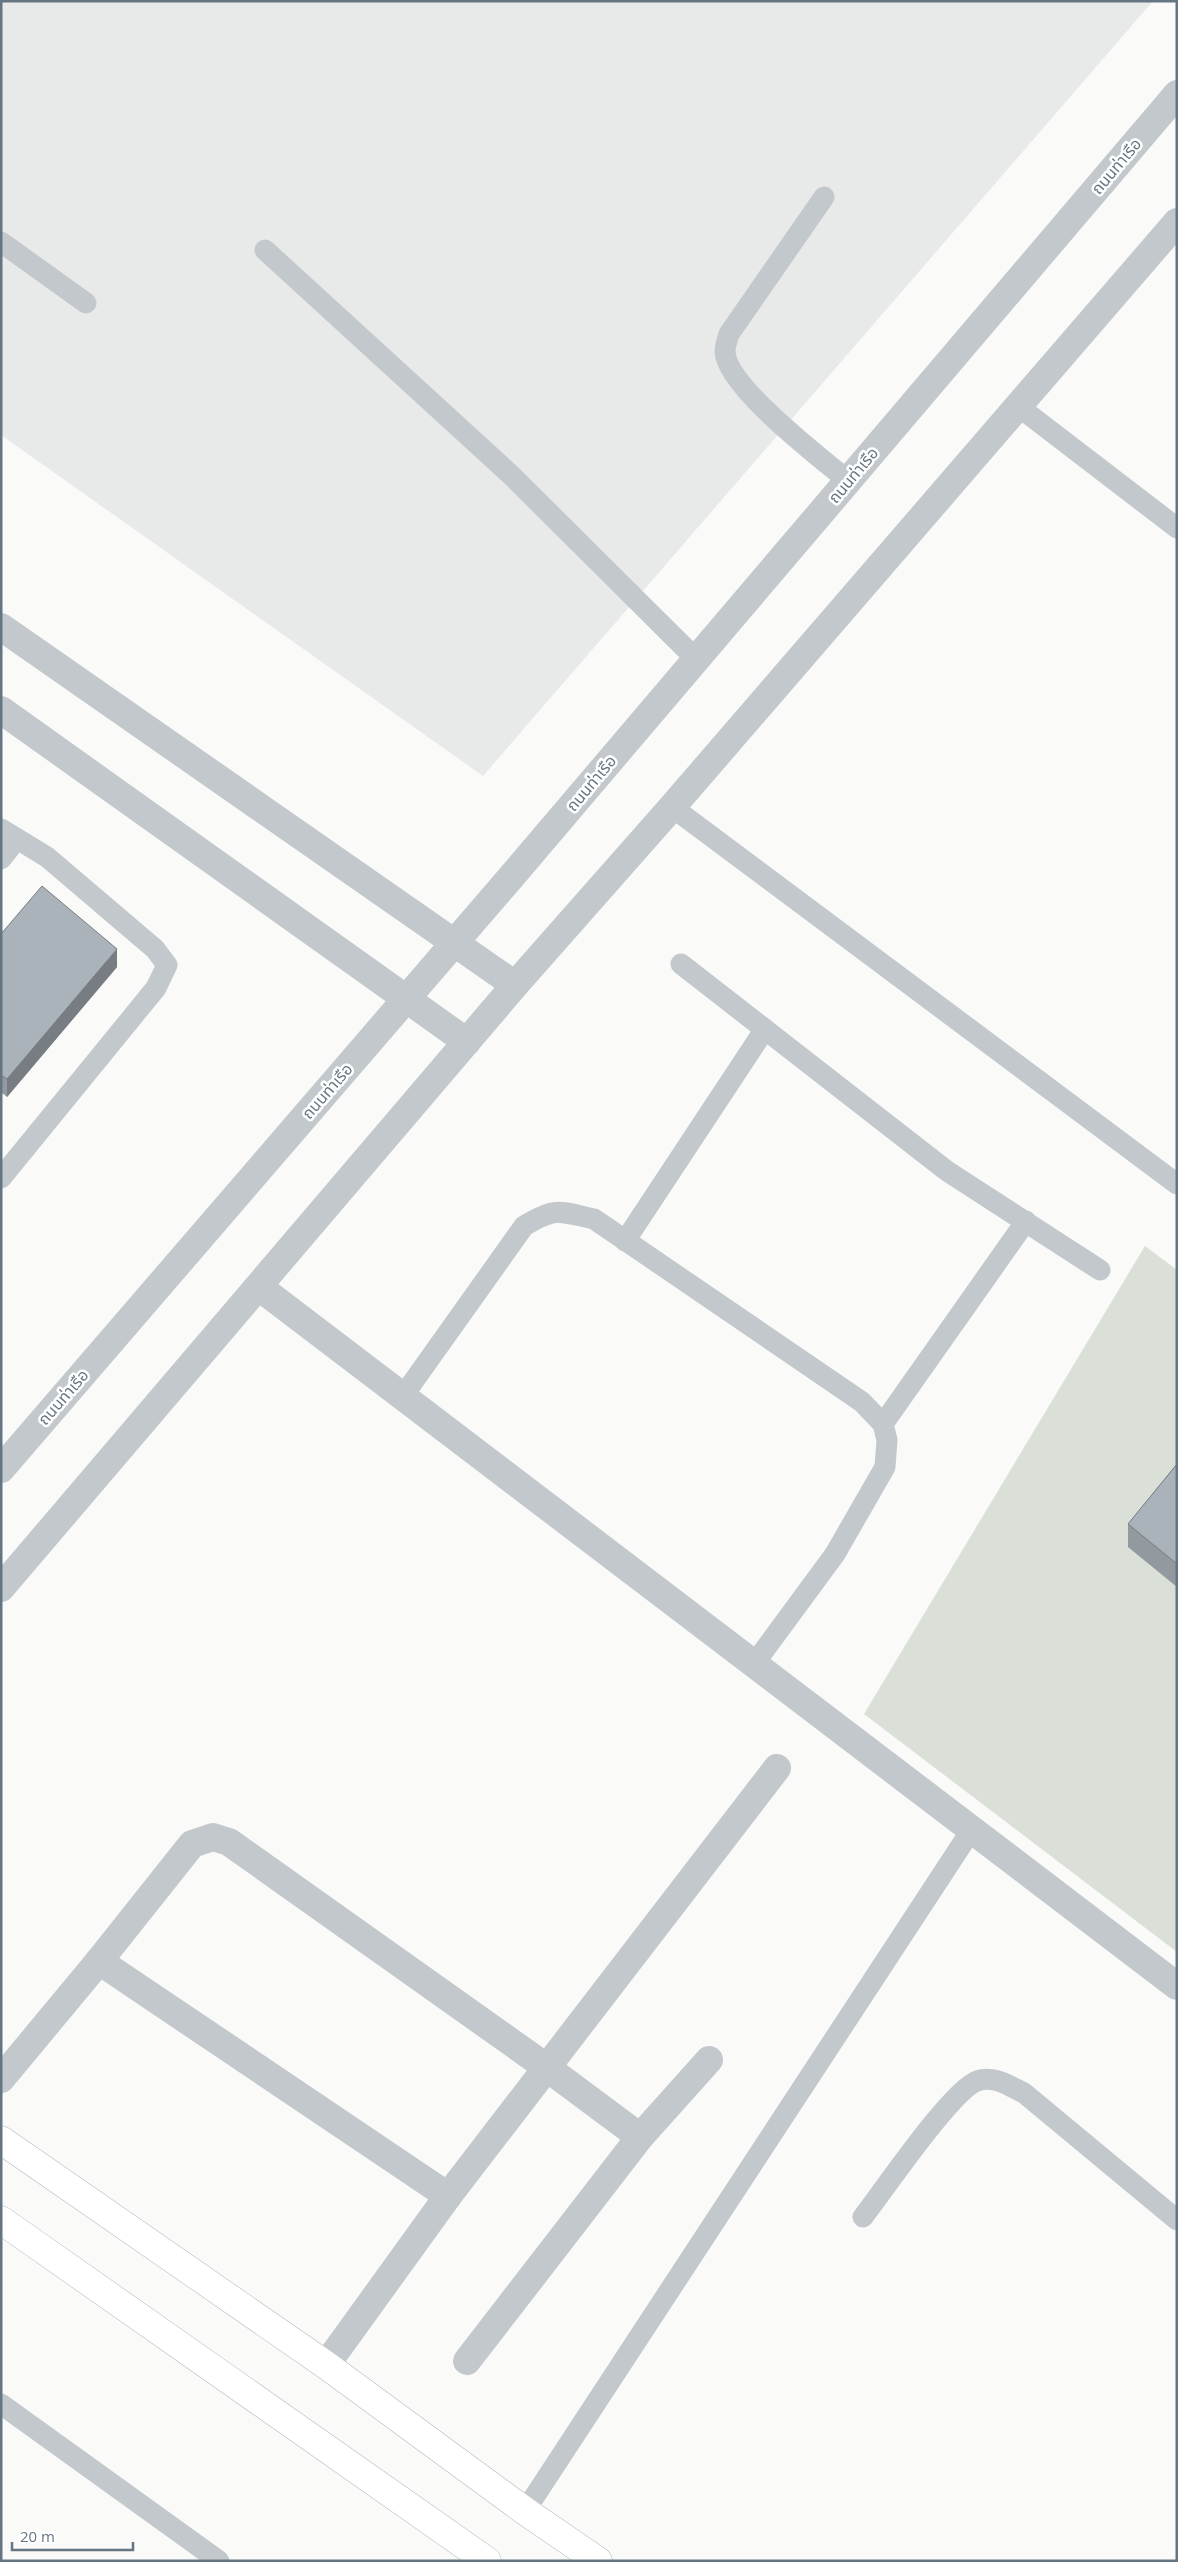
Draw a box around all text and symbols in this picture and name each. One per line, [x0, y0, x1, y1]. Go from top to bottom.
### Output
street label: ถนนท่าเรือ [1086, 133, 1146, 199]
street label: ถนนท่าเรือ [823, 442, 883, 508]
street label: ถนนท่าเรือ [561, 750, 621, 816]
street label: ถนนท่าเรือ [297, 1058, 357, 1124]
street label: ถนนท่าเรือ [33, 1364, 93, 1430]
scale bar [12, 2520, 134, 2552]
text: 20 m [20, 2526, 55, 2546]

